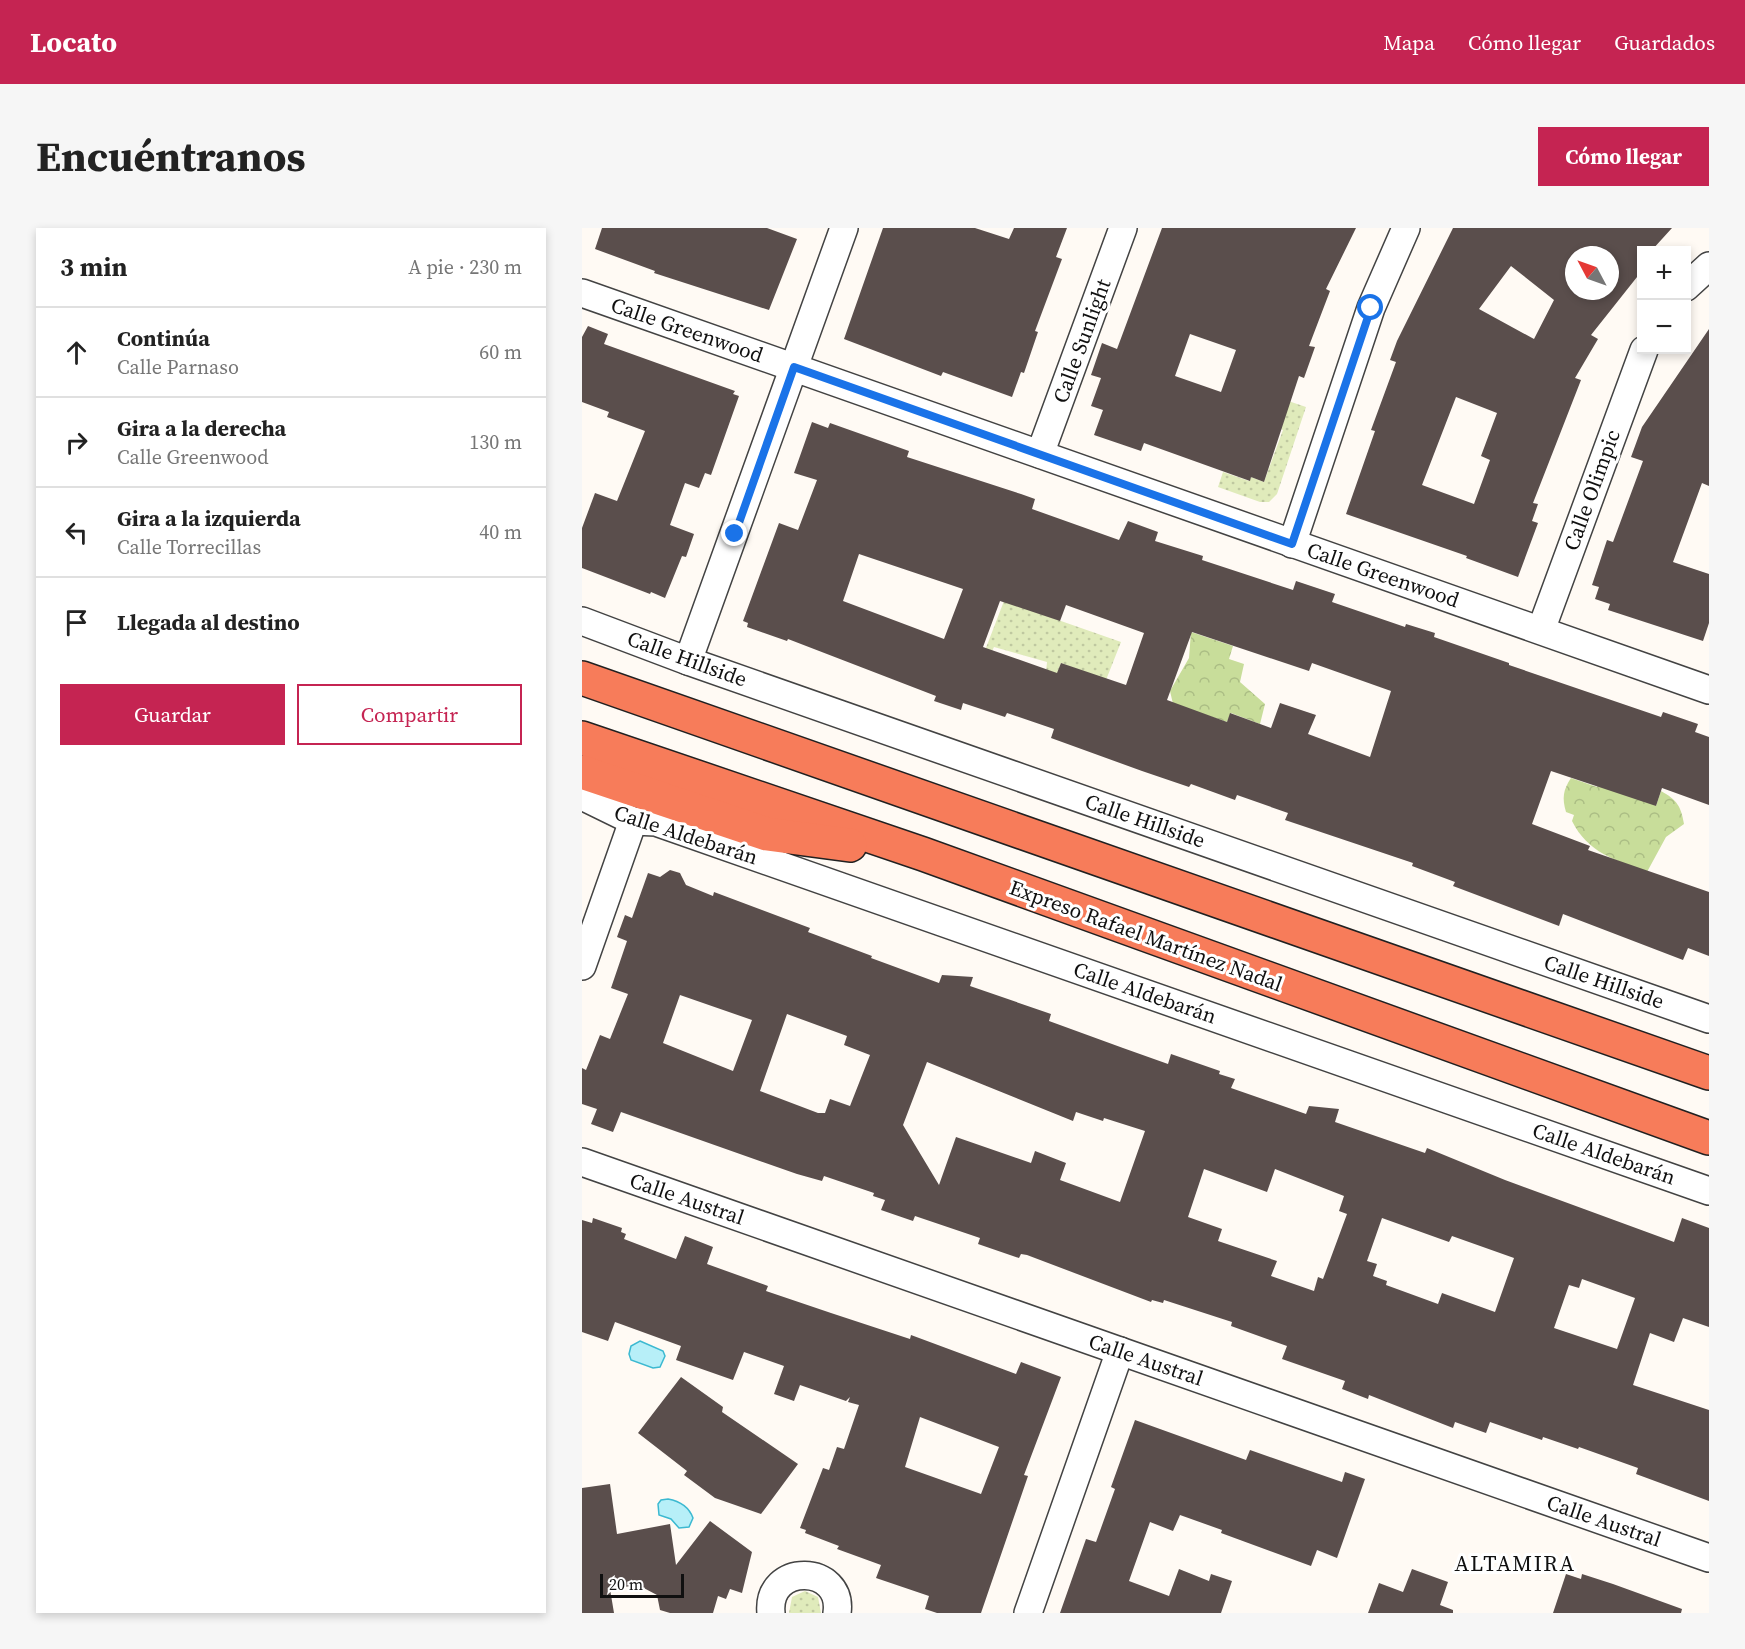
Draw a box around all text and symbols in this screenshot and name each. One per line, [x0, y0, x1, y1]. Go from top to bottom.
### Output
text: Locato [30, 23, 117, 61]
text: Mapa [1383, 28, 1435, 57]
text: Cómo llegar [1468, 28, 1581, 57]
text: Guardados [1614, 28, 1715, 57]
text: Encuéntranos [36, 127, 306, 185]
button: Cómo llegar [1538, 127, 1709, 186]
north arrow [1565, 246, 1619, 300]
map controls [1637, 246, 1691, 354]
button: + [1637, 246, 1691, 300]
text: 3 min [60, 249, 127, 285]
text: A pie · 230 m [408, 253, 522, 281]
street label: Calle Sunlight [1046, 275, 1117, 407]
street label: Calle Greenwood [607, 290, 767, 369]
route start [1357, 294, 1383, 320]
button: − [1637, 300, 1691, 354]
text: Continúa [117, 323, 210, 353]
icon: ahead [60, 336, 93, 369]
text: 60 m [479, 338, 522, 366]
text: Calle Parnaso [117, 353, 239, 381]
text: Gira a la derecha [117, 413, 286, 443]
street label: Calle Olimpic [1556, 425, 1627, 554]
icon: right [60, 426, 93, 459]
text: 130 m [469, 428, 522, 456]
text: Calle Greenwood [117, 443, 269, 471]
text: Gira a la izquierda [117, 503, 301, 533]
icon: left [60, 516, 93, 549]
text: 40 m [479, 518, 522, 546]
route end [721, 520, 747, 546]
text: Calle Torrecillas [117, 533, 261, 561]
street label: Calle Greenwood [1303, 535, 1463, 614]
icon: arrive [60, 606, 93, 639]
text: Llegada al destino [117, 607, 300, 637]
street label: Calle Hillside [623, 623, 751, 694]
button: Guardar [60, 684, 285, 745]
button: Compartir [297, 684, 522, 745]
street label: Calle Hillside [1081, 786, 1209, 855]
street label: Calle Aldebarán [611, 798, 762, 871]
street label: Expreso Rafael Martínez Nadal [1006, 873, 1287, 998]
street label: Calle Hillside [1540, 947, 1668, 1016]
street label: Calle Aldebarán [1070, 955, 1221, 1031]
street label: Calle Aldebarán [1529, 1116, 1680, 1192]
street label: Calle Austral [626, 1165, 748, 1232]
street label: Calle Austral [1085, 1326, 1207, 1393]
street label: Calle Austral [1543, 1487, 1665, 1554]
district label: ALTAMIRA [1454, 1548, 1576, 1578]
scale bar [600, 1571, 684, 1598]
text: 20 m [609, 1573, 643, 1595]

